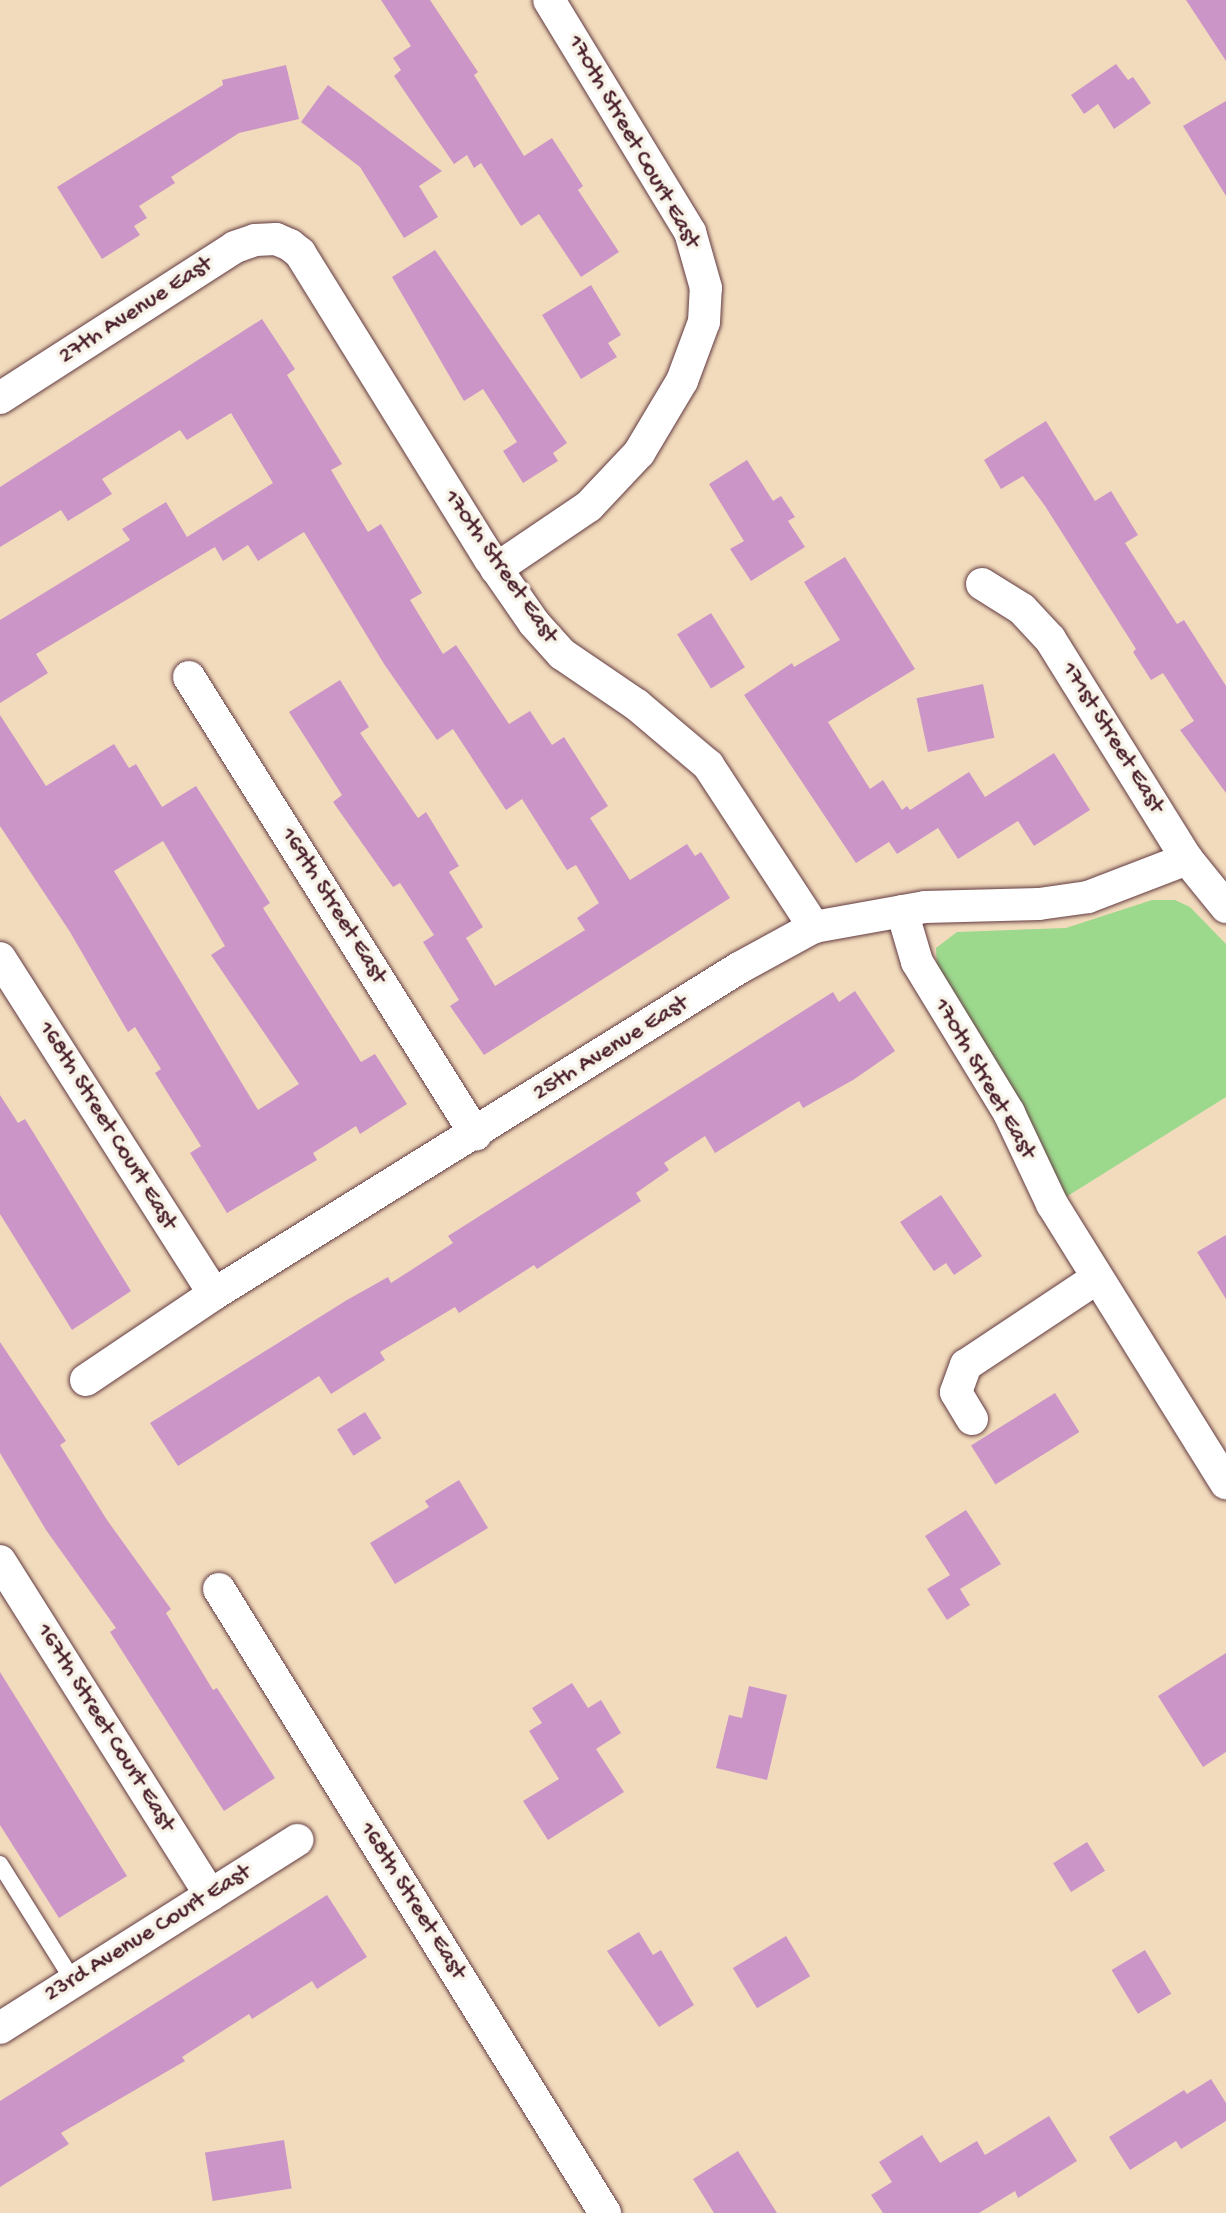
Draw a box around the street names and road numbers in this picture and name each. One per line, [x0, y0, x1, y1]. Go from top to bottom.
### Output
street label: 170th Street Court East [560, 30, 706, 254]
street label: 27th Avenue East [54, 251, 218, 371]
street label: 170th Street East [436, 485, 564, 649]
street label: 171st Street East [1054, 657, 1170, 819]
street label: 169th Street East [273, 823, 393, 989]
street label: 25th Avenue East [528, 990, 694, 1108]
street label: 170th Street East [926, 994, 1042, 1164]
street label: 168th Street Court East [31, 1016, 183, 1236]
street label: 167th Street Court East [29, 1619, 181, 1837]
street label: 168th Street East [352, 1817, 472, 1985]
street label: 23rd Avenue Court East [39, 1859, 257, 2009]

